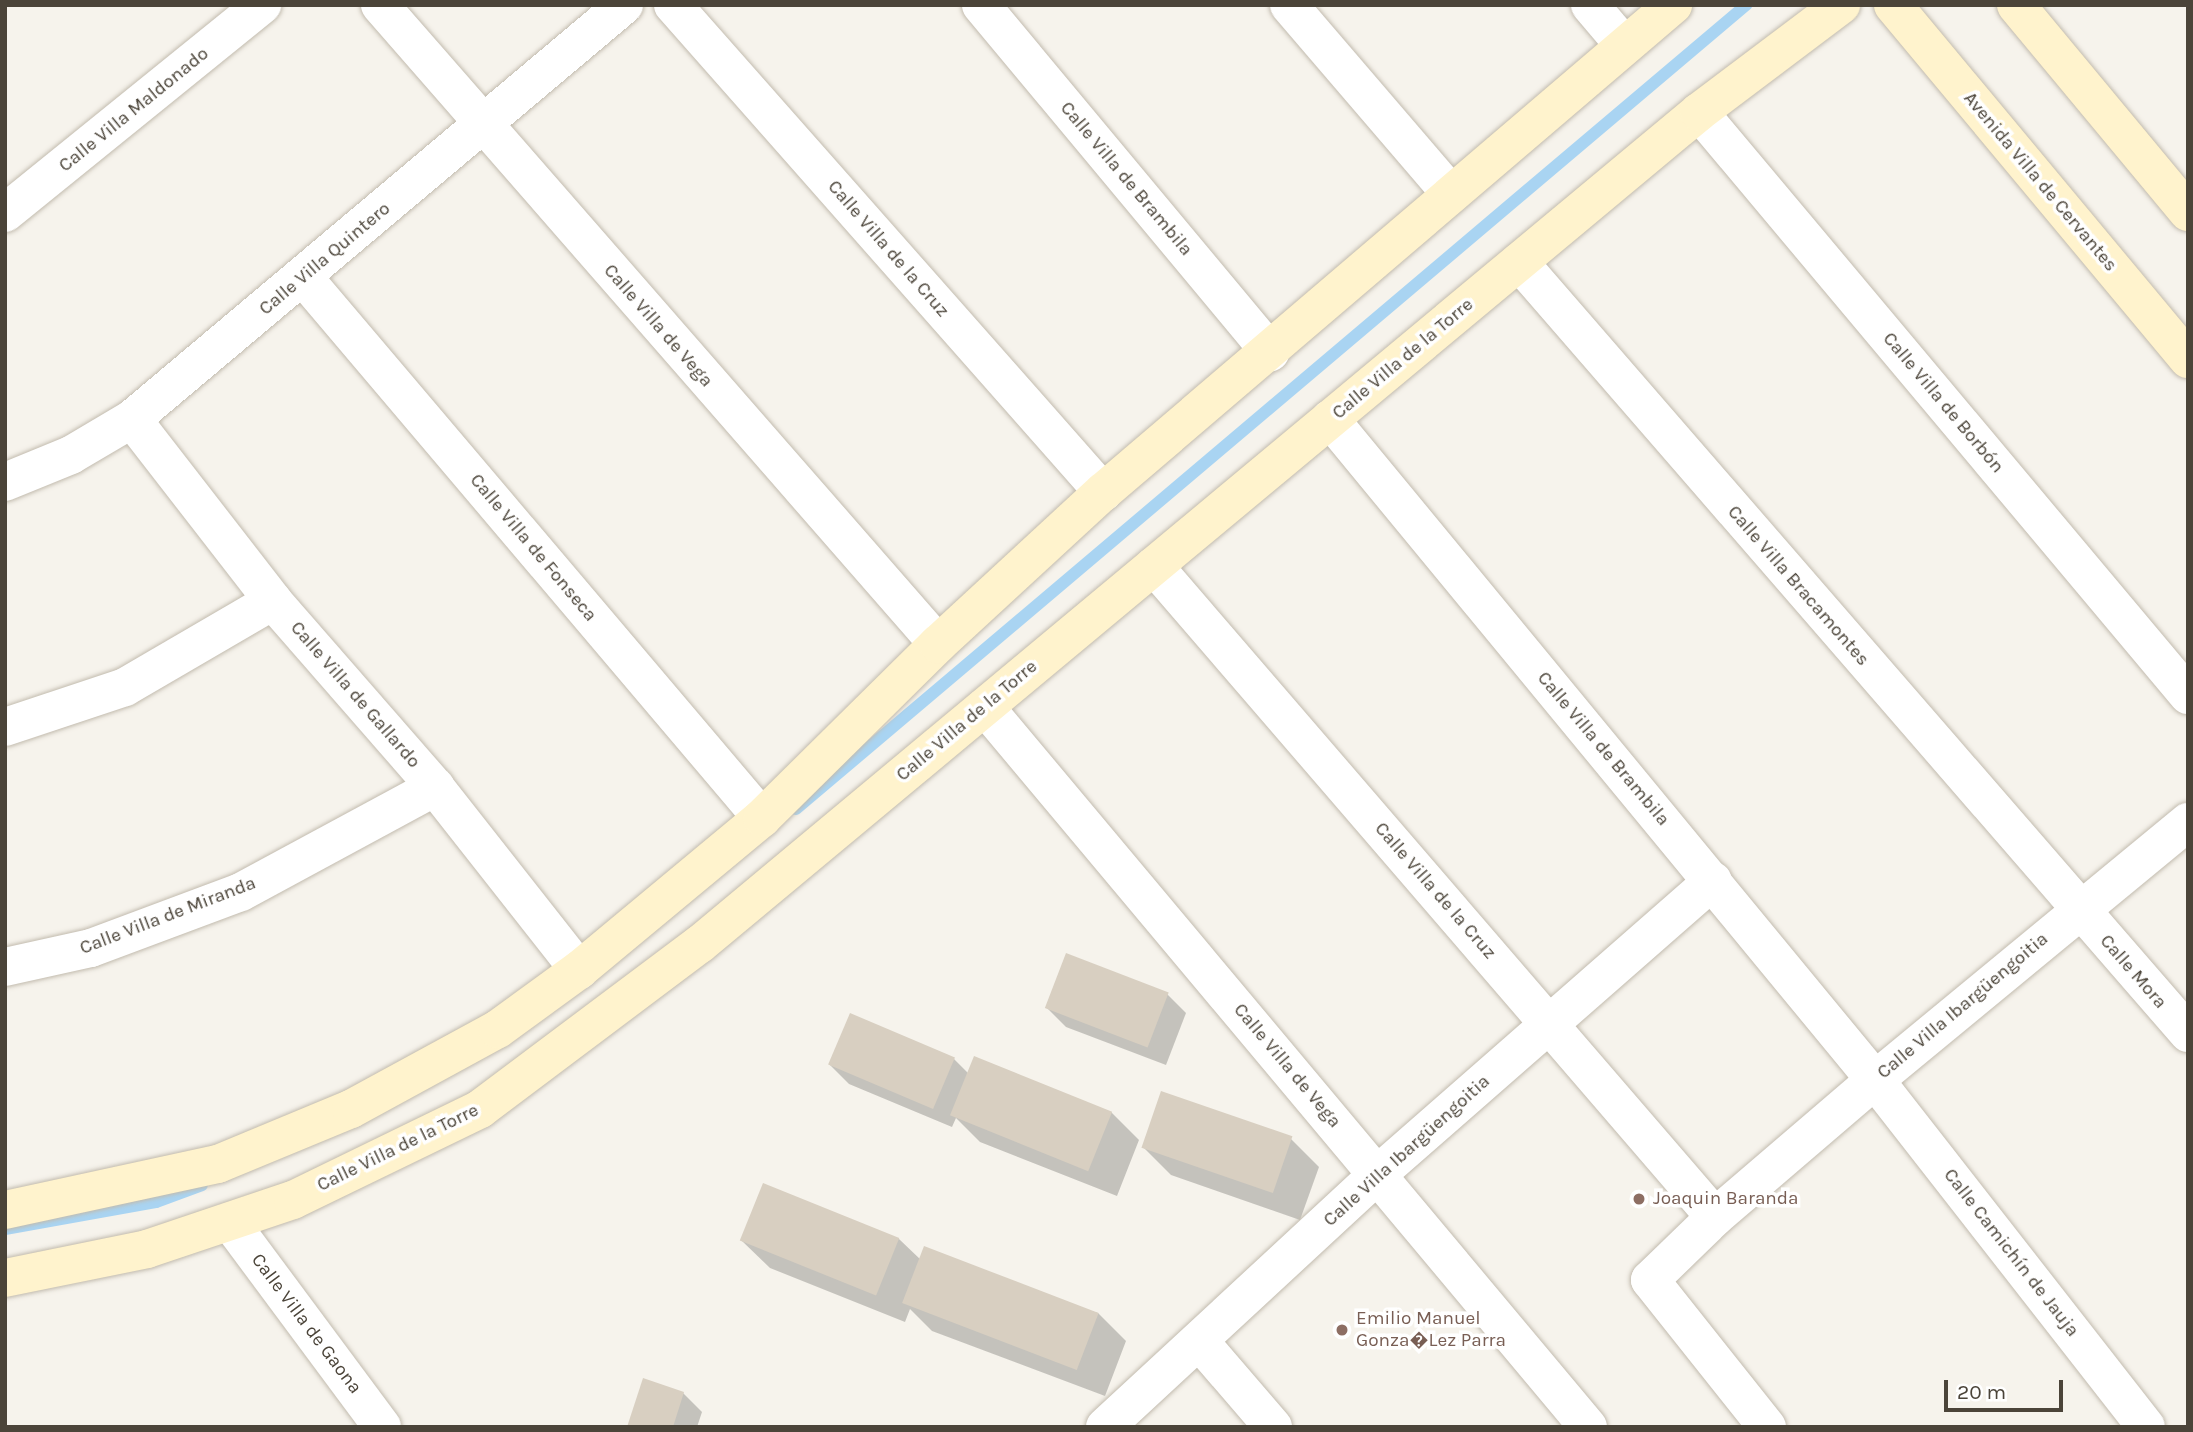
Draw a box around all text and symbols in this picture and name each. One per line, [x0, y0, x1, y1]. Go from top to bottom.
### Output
street label: Calle Villa Maldonado [55, 43, 213, 177]
street label: Avenida Villa de Cervantes [1958, 88, 2122, 276]
street label: Calle Villa de Brambila [1055, 97, 1197, 261]
street label: Calle Villa de la Cruz [822, 176, 954, 322]
street label: Calle Villa Quintero [255, 198, 395, 320]
street label: Calle Villa de Vega [598, 260, 718, 392]
street label: Calle Villa de la Torre [1328, 293, 1478, 425]
street label: Calle Villa de Borbón [1877, 328, 2009, 478]
street label: Calle Villa de Fonseca [465, 470, 601, 626]
street label: Calle Villa Bracamontes [1722, 501, 1874, 671]
street label: Calle Villa de Gallardo [285, 617, 425, 773]
street label: Calle Villa de la Torre [892, 655, 1042, 787]
street label: Calle Villa de Brambila [1532, 667, 1674, 831]
street label: Calle Villa de la Cruz [1369, 818, 1501, 964]
street label: Calle Villa de Miranda [77, 872, 259, 960]
street label: Calle Villa Ibargüengoitia [1873, 928, 2053, 1084]
street label: Calle Mora [2095, 930, 2171, 1014]
street label: Calle Villa de Vega [1228, 999, 1346, 1133]
street label: Calle Villa Ibargüengoitia [1319, 1070, 1495, 1232]
street label: Calle Villa de la Torre [314, 1099, 482, 1197]
street label: Calle Camichín de Jauja [1938, 1164, 2084, 1342]
place label: Joaquin Baranda [1653, 1188, 1799, 1210]
marker: Joaquin Baranda [1631, 1191, 1647, 1207]
street label: Calle Villa de Gaona [246, 1249, 366, 1399]
place label: Emilio Manuel Gonza�Lez Parra [1356, 1308, 1506, 1352]
marker: Emilio Manuel Gonza�Lez Parra [1334, 1322, 1350, 1338]
scale bar [1948, 1366, 2067, 1410]
text: 20 m [1957, 1380, 2006, 1404]

